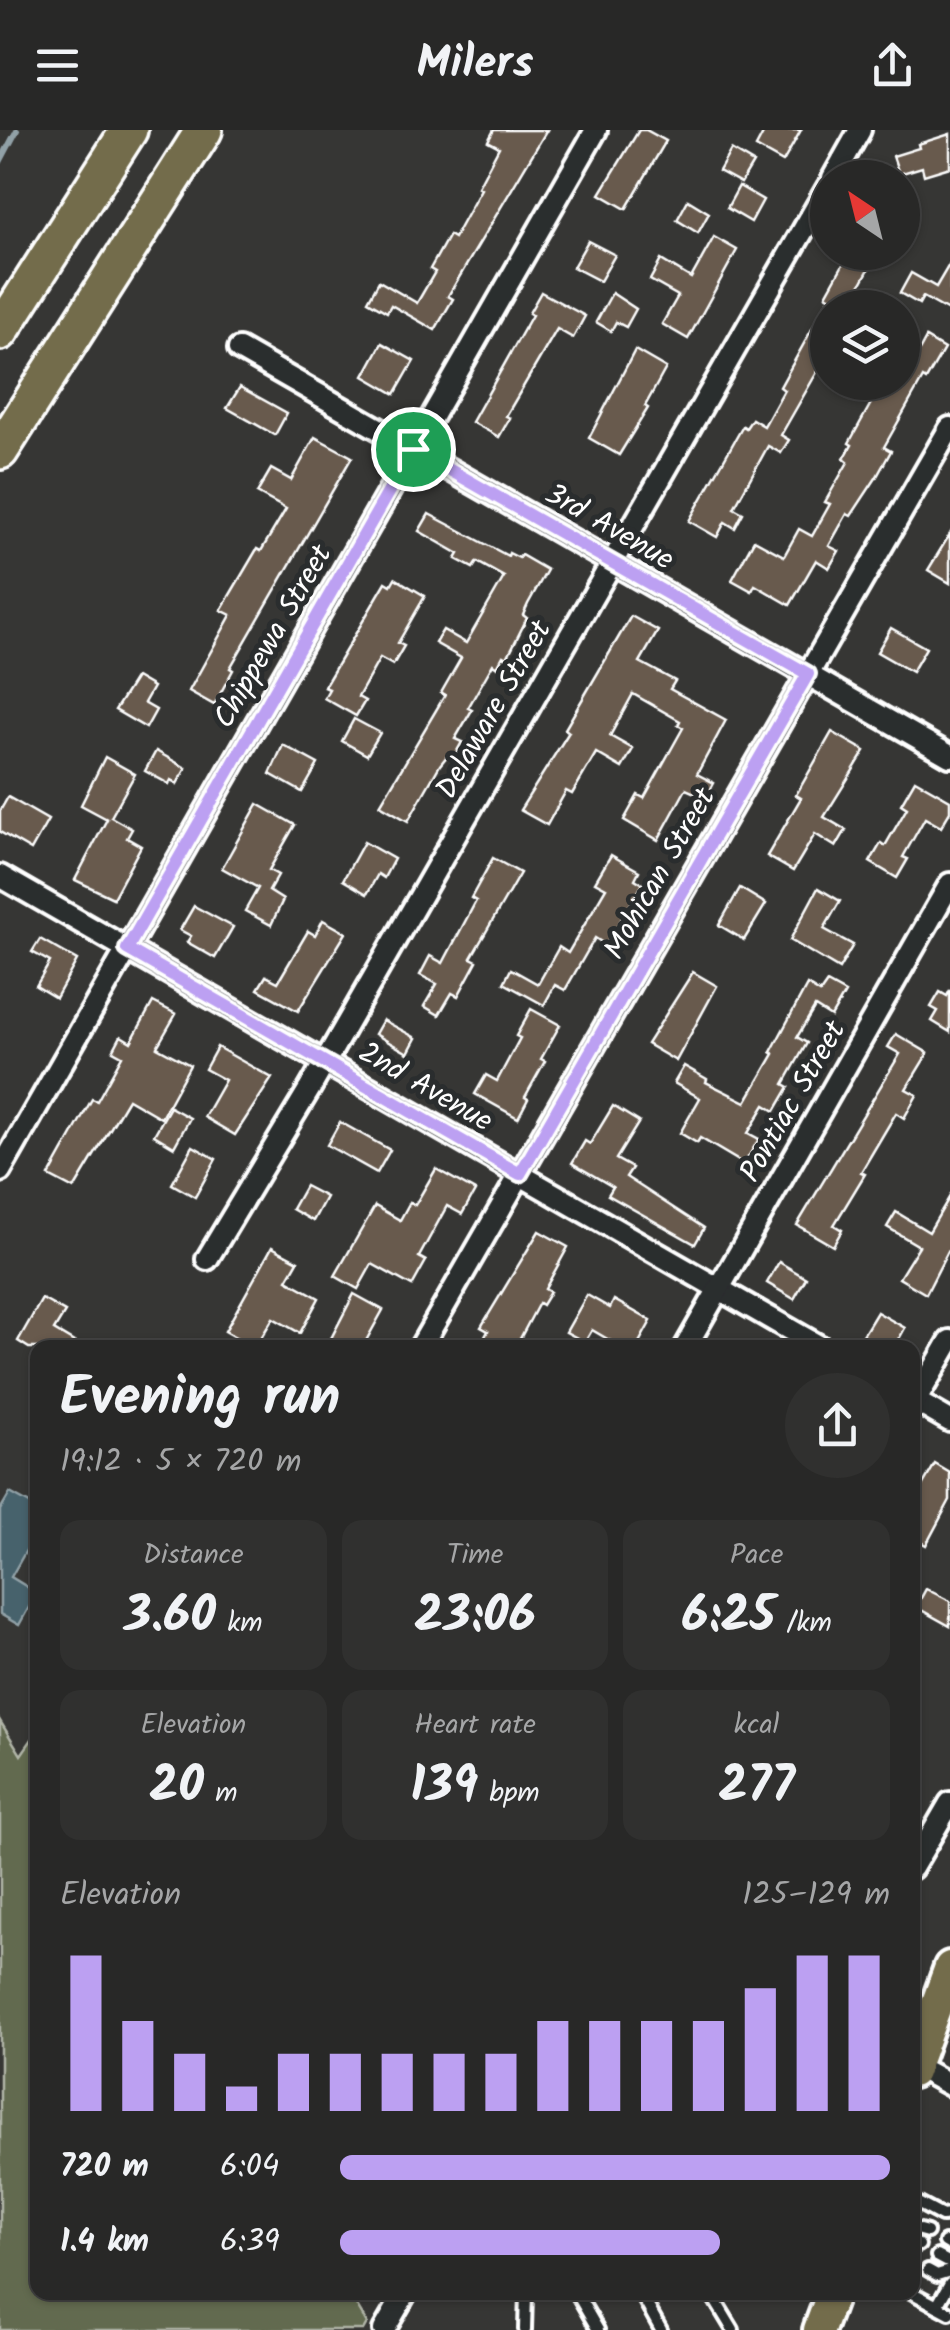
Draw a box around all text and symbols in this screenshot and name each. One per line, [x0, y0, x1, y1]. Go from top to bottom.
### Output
text: Milers [417, 29, 533, 101]
icon: menu [30, 38, 85, 93]
icon: share [865, 38, 920, 93]
north arrow [810, 160, 920, 270]
map controls [810, 160, 920, 400]
button: layers [810, 290, 920, 400]
pin [371, 407, 456, 492]
icon: arrive [386, 422, 441, 477]
street label: 3rd Avenue [535, 471, 683, 584]
street label: Chippewa Street [202, 536, 346, 738]
street label: Delaware Street [424, 611, 566, 809]
street label: Mohican Street [592, 779, 730, 969]
street label: Pontiac Street [728, 1012, 860, 1192]
street label: 2nd Avenue [349, 1030, 501, 1146]
text: Evening run [60, 1356, 340, 1443]
button: share [785, 1373, 890, 1478]
text: 19:12 · 5 × 720 m [60, 1437, 302, 1488]
text: Distance [143, 1533, 244, 1578]
text: Time [447, 1533, 503, 1578]
text: Pace [730, 1533, 783, 1578]
text: 3.60 [124, 1578, 216, 1658]
text: 23:06 [414, 1578, 536, 1658]
text: 6:25 [681, 1578, 775, 1658]
text: km [216, 1601, 263, 1646]
text: /km [775, 1601, 832, 1646]
text: Elevation [140, 1703, 246, 1748]
text: Heart rate [414, 1703, 536, 1748]
text: kcal [734, 1703, 779, 1748]
text: 20 [149, 1748, 204, 1828]
text: 139 [410, 1748, 478, 1828]
text: 277 [718, 1748, 795, 1828]
text: m [204, 1771, 238, 1816]
text: bpm [478, 1771, 540, 1816]
text: Elevation [60, 1870, 181, 1921]
text: 125–129 m [742, 1870, 890, 1921]
text: 720 m [60, 2142, 149, 2193]
text: 6:04 [220, 2142, 279, 2193]
text: 1.4 km [60, 2217, 149, 2268]
text: 6:39 [220, 2217, 280, 2268]

